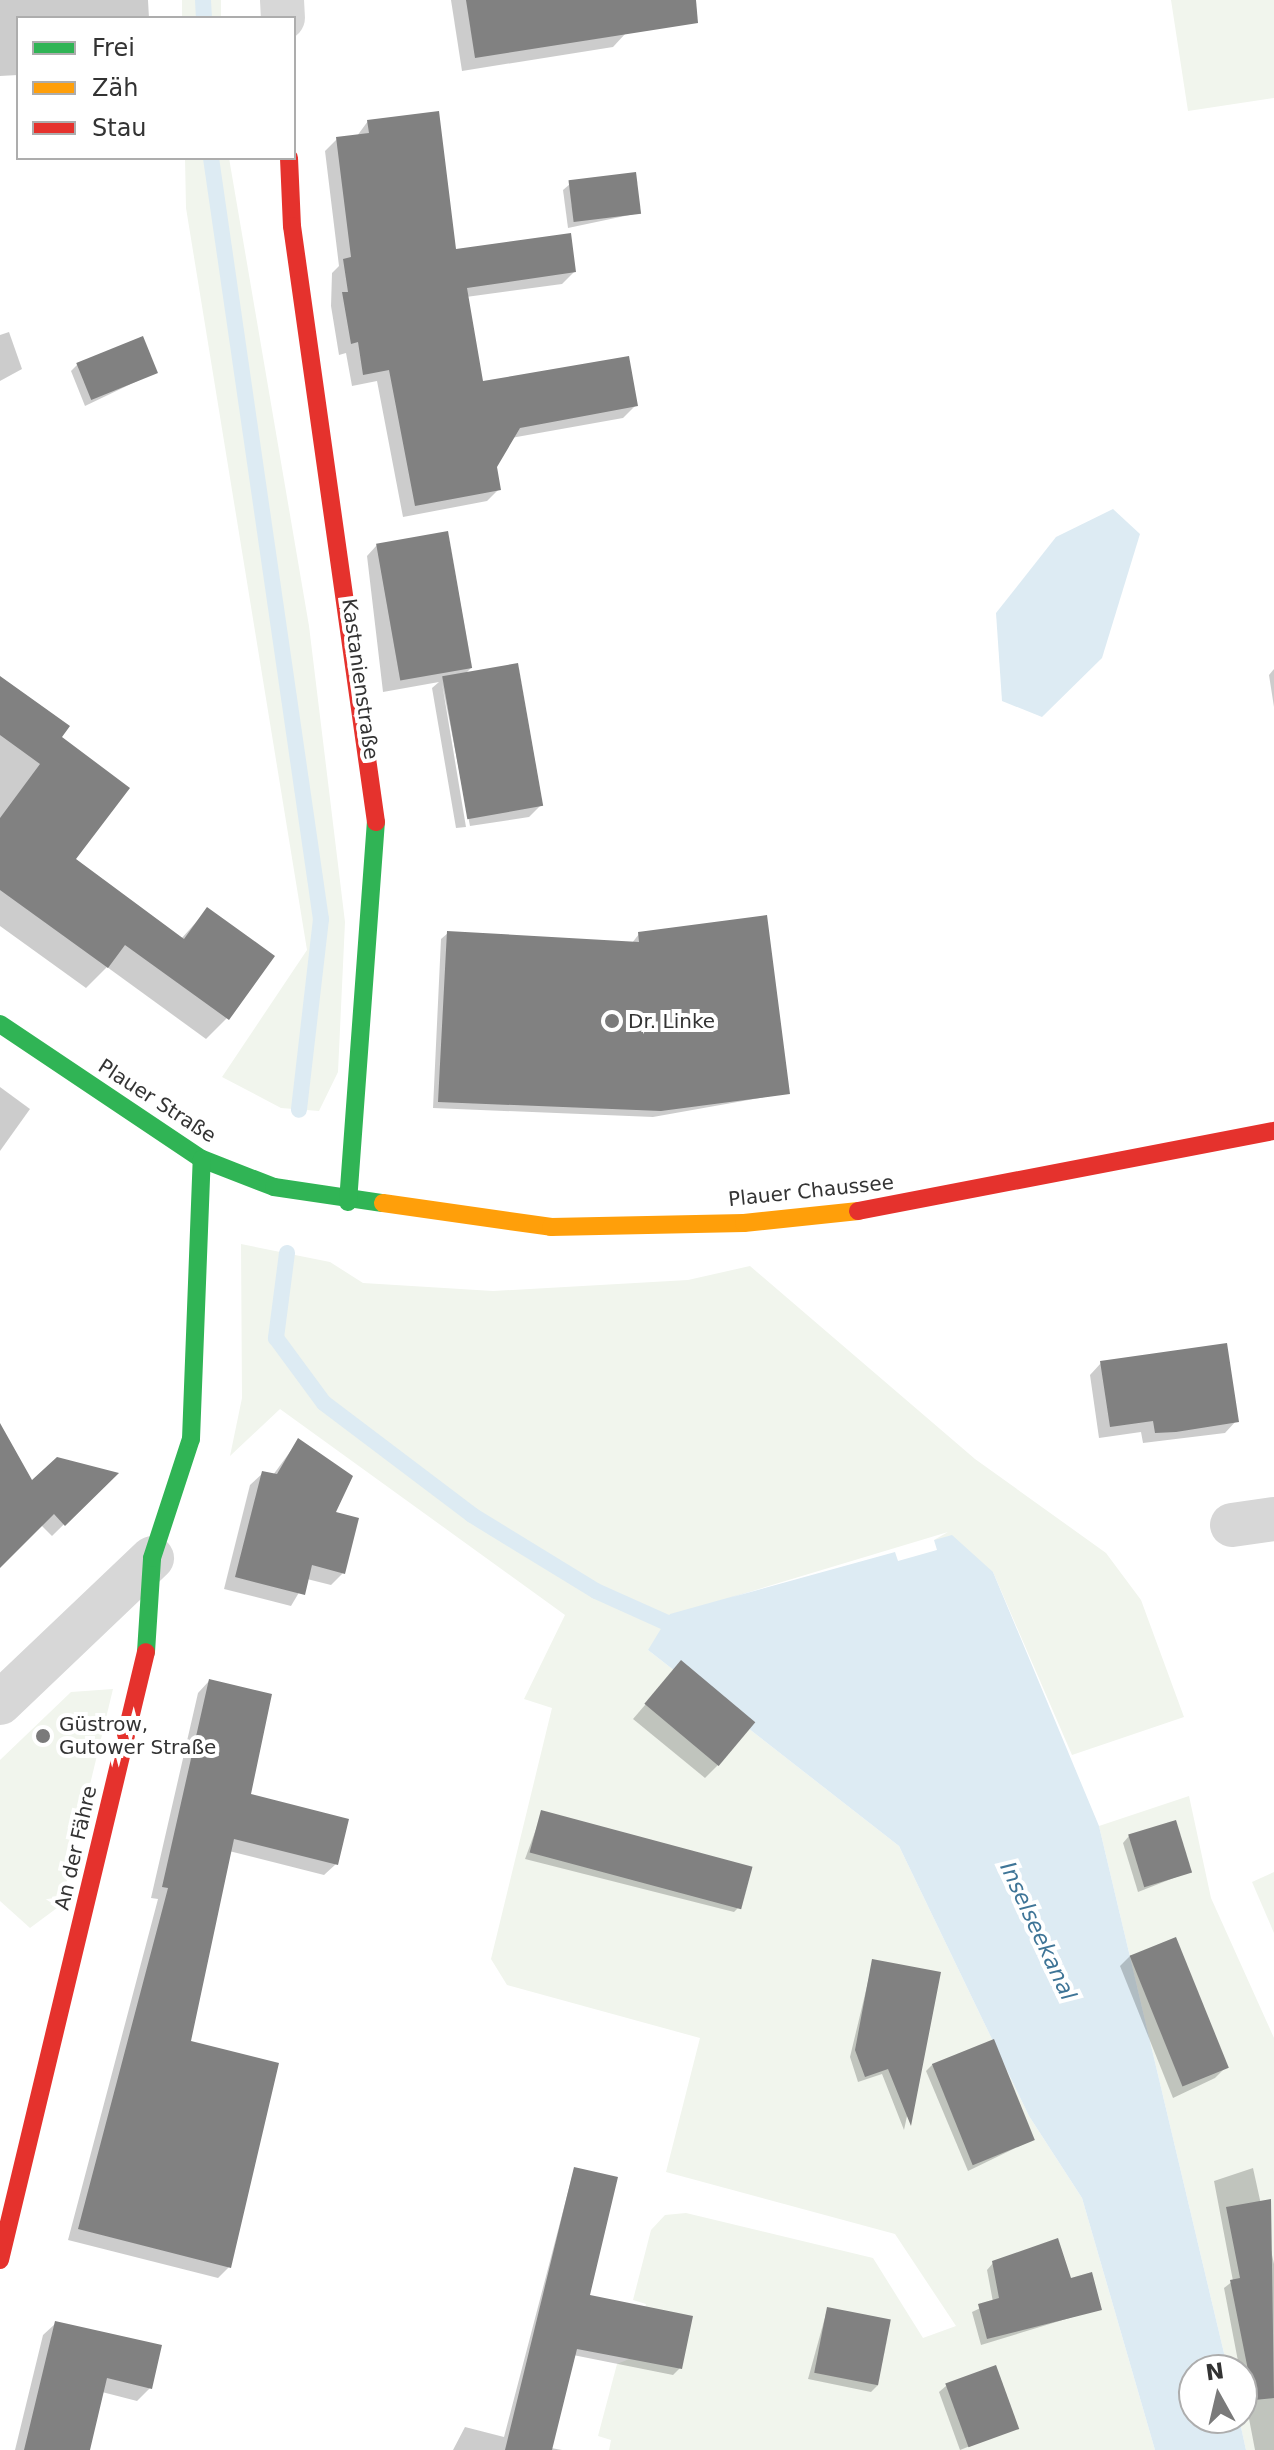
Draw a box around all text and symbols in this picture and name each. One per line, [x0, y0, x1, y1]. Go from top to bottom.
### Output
legend [16, 16, 296, 160]
text: Frei [92, 34, 135, 62]
text: Zäh [92, 74, 138, 102]
text: Stau [92, 114, 147, 142]
street label: Kastanienstraße [337, 597, 383, 761]
place label: Dr. Linke [628, 1009, 715, 1033]
marker: Dr. Linke [603, 1012, 621, 1030]
street label: Plauer Straße [94, 1054, 220, 1148]
street label: Plauer Chaussee [727, 1170, 895, 1212]
place label: Güstrow, Gutower Straße [59, 1712, 216, 1759]
marker: Güstrow, Gutower Straße [34, 1727, 52, 1745]
street label: An der Fähre [50, 1783, 102, 1913]
water label: Inselseekanal [994, 1858, 1082, 2004]
north arrow [1178, 2354, 1258, 2434]
text: N [1204, 2358, 1226, 2385]

